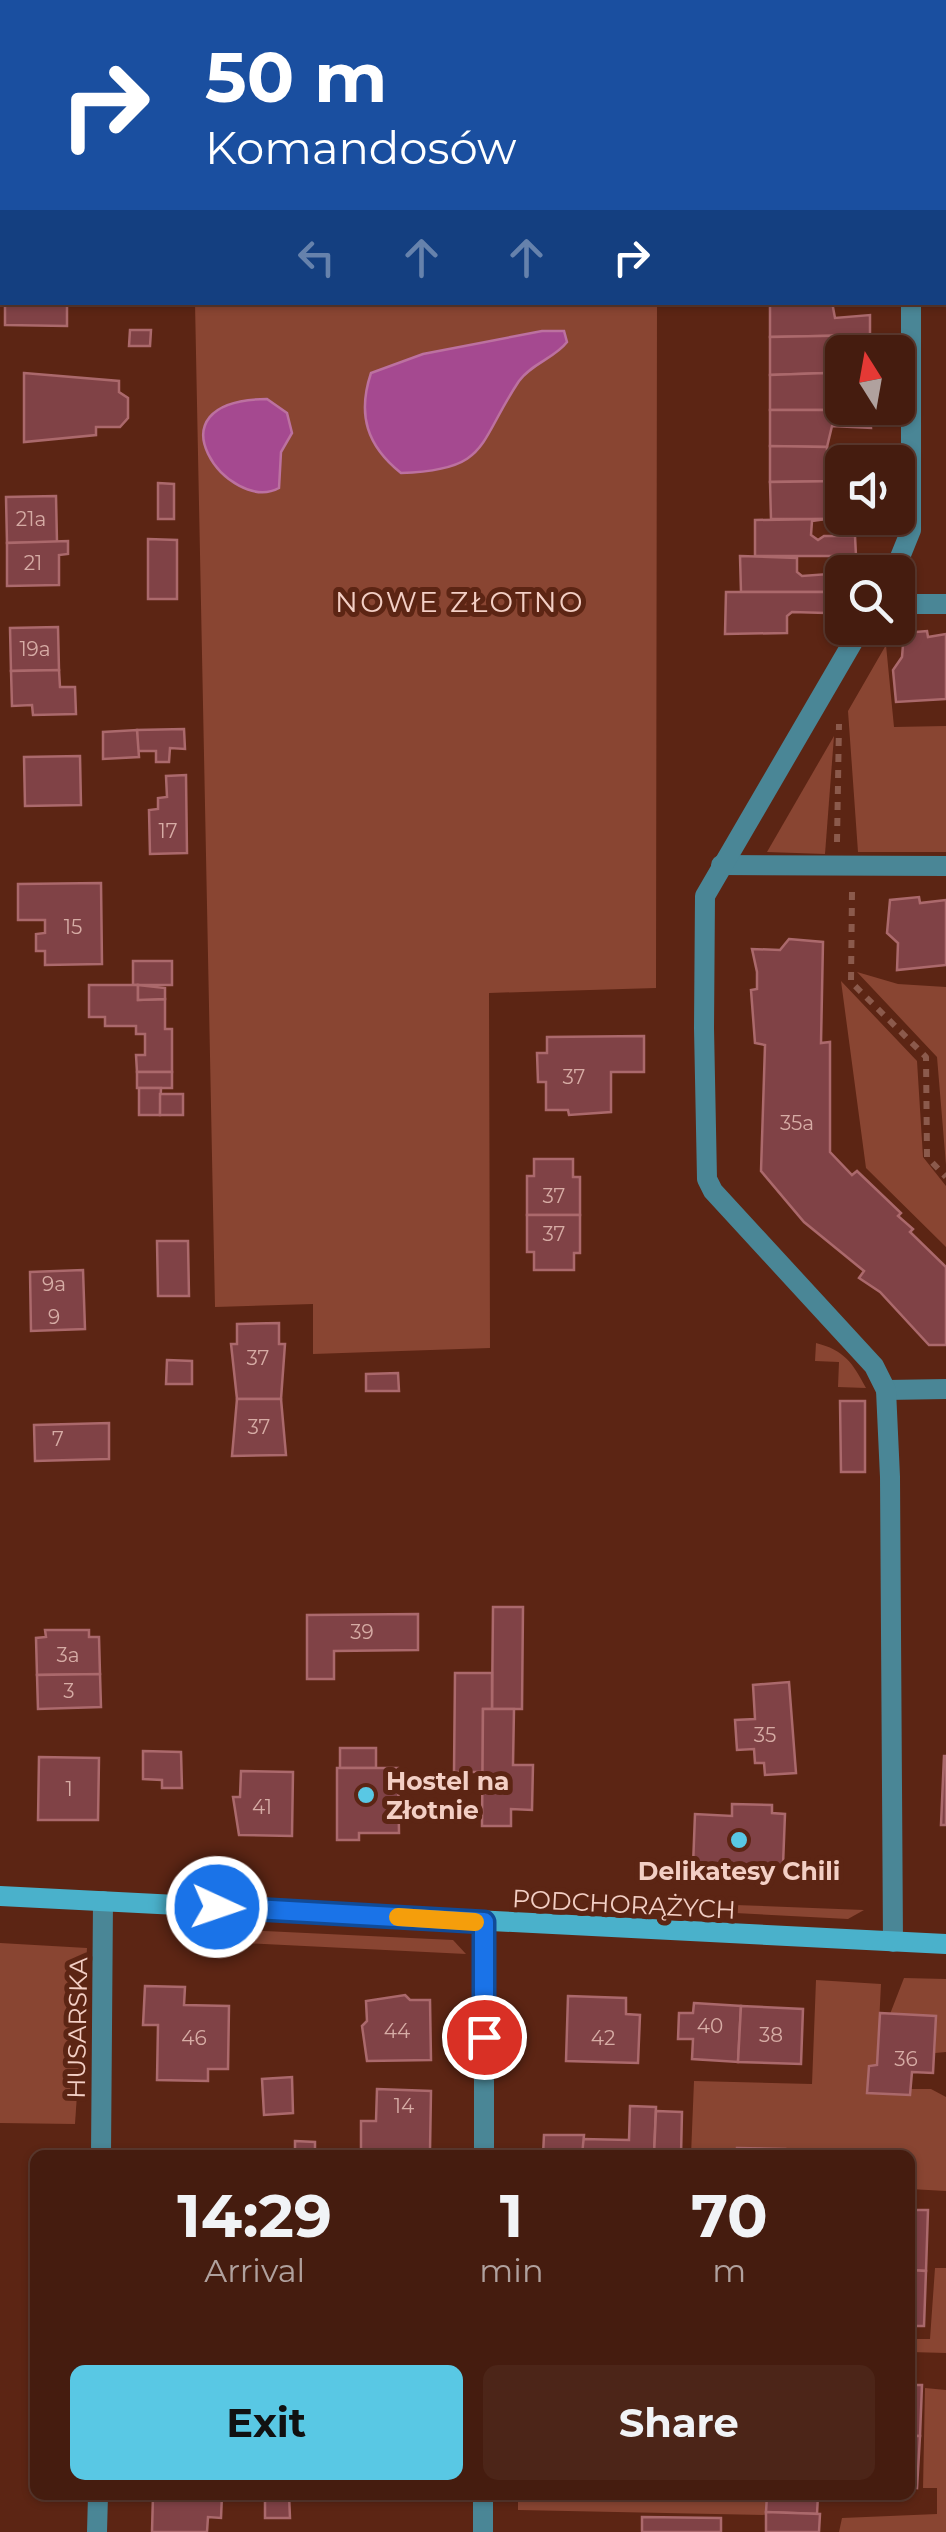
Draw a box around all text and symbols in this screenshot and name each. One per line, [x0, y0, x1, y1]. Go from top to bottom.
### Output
text: 50 m [205, 34, 387, 120]
icon: right [40, 40, 170, 170]
text: Komandosów [205, 120, 517, 175]
icon: left [289, 230, 344, 285]
icon: ahead [394, 230, 449, 285]
icon: ahead [499, 230, 554, 285]
icon: right [604, 230, 659, 285]
north arrow [825, 335, 915, 425]
map controls [825, 335, 915, 645]
button: sound [825, 445, 915, 535]
house number: 21a [16, 507, 46, 531]
house number: 21 [24, 551, 42, 575]
button: search [825, 555, 915, 645]
district label: NOWE ZŁOTNO [335, 585, 585, 619]
house number: 19a [19, 637, 51, 661]
house number: 17 [159, 819, 178, 843]
house number: 15 [64, 915, 82, 939]
house number: 37 [563, 1065, 585, 1089]
house number: 35a [780, 1111, 814, 1135]
house number: 37 [543, 1184, 565, 1208]
house number: 37 [543, 1222, 565, 1246]
house number: 9a [42, 1272, 66, 1296]
house number: 9 [48, 1305, 60, 1329]
house number: 37 [247, 1346, 269, 1370]
house number: 37 [248, 1415, 270, 1439]
house number: 7 [52, 1427, 64, 1451]
house number: 39 [350, 1620, 374, 1644]
house number: 3a [56, 1643, 80, 1667]
house number: 3 [63, 1679, 75, 1703]
house number: 35 [754, 1723, 776, 1747]
place label: Hostel na Złotnie [386, 1766, 509, 1825]
house number: 1 [65, 1777, 73, 1801]
marker: Hostel na Złotnie [355, 1784, 377, 1806]
house number: 41 [252, 1795, 272, 1819]
marker: Delikatesy Chili [728, 1829, 750, 1851]
position arrow [165, 1855, 269, 1959]
place label: Delikatesy Chili [638, 1856, 840, 1886]
street label: PODCHORĄŻYCH [511, 1883, 737, 1925]
street label: HUSARSKA [61, 1957, 93, 2099]
pin [442, 1995, 527, 2080]
icon: arrive [457, 2010, 512, 2065]
house number: 40 [697, 2014, 723, 2038]
house number: 44 [384, 2019, 410, 2043]
house number: 38 [759, 2023, 783, 2047]
house number: 46 [181, 2026, 207, 2050]
house number: 42 [591, 2026, 615, 2050]
house number: 36 [894, 2047, 918, 2071]
house number: 14 [394, 2094, 414, 2118]
text: 14:29 [177, 2179, 332, 2252]
text: 1 [500, 2179, 523, 2252]
text: 70 [691, 2179, 768, 2252]
text: Arrival [204, 2251, 305, 2290]
text: min [479, 2251, 544, 2290]
text: m [712, 2251, 746, 2290]
button: Exit [70, 2365, 463, 2480]
button: Share [483, 2365, 875, 2480]

